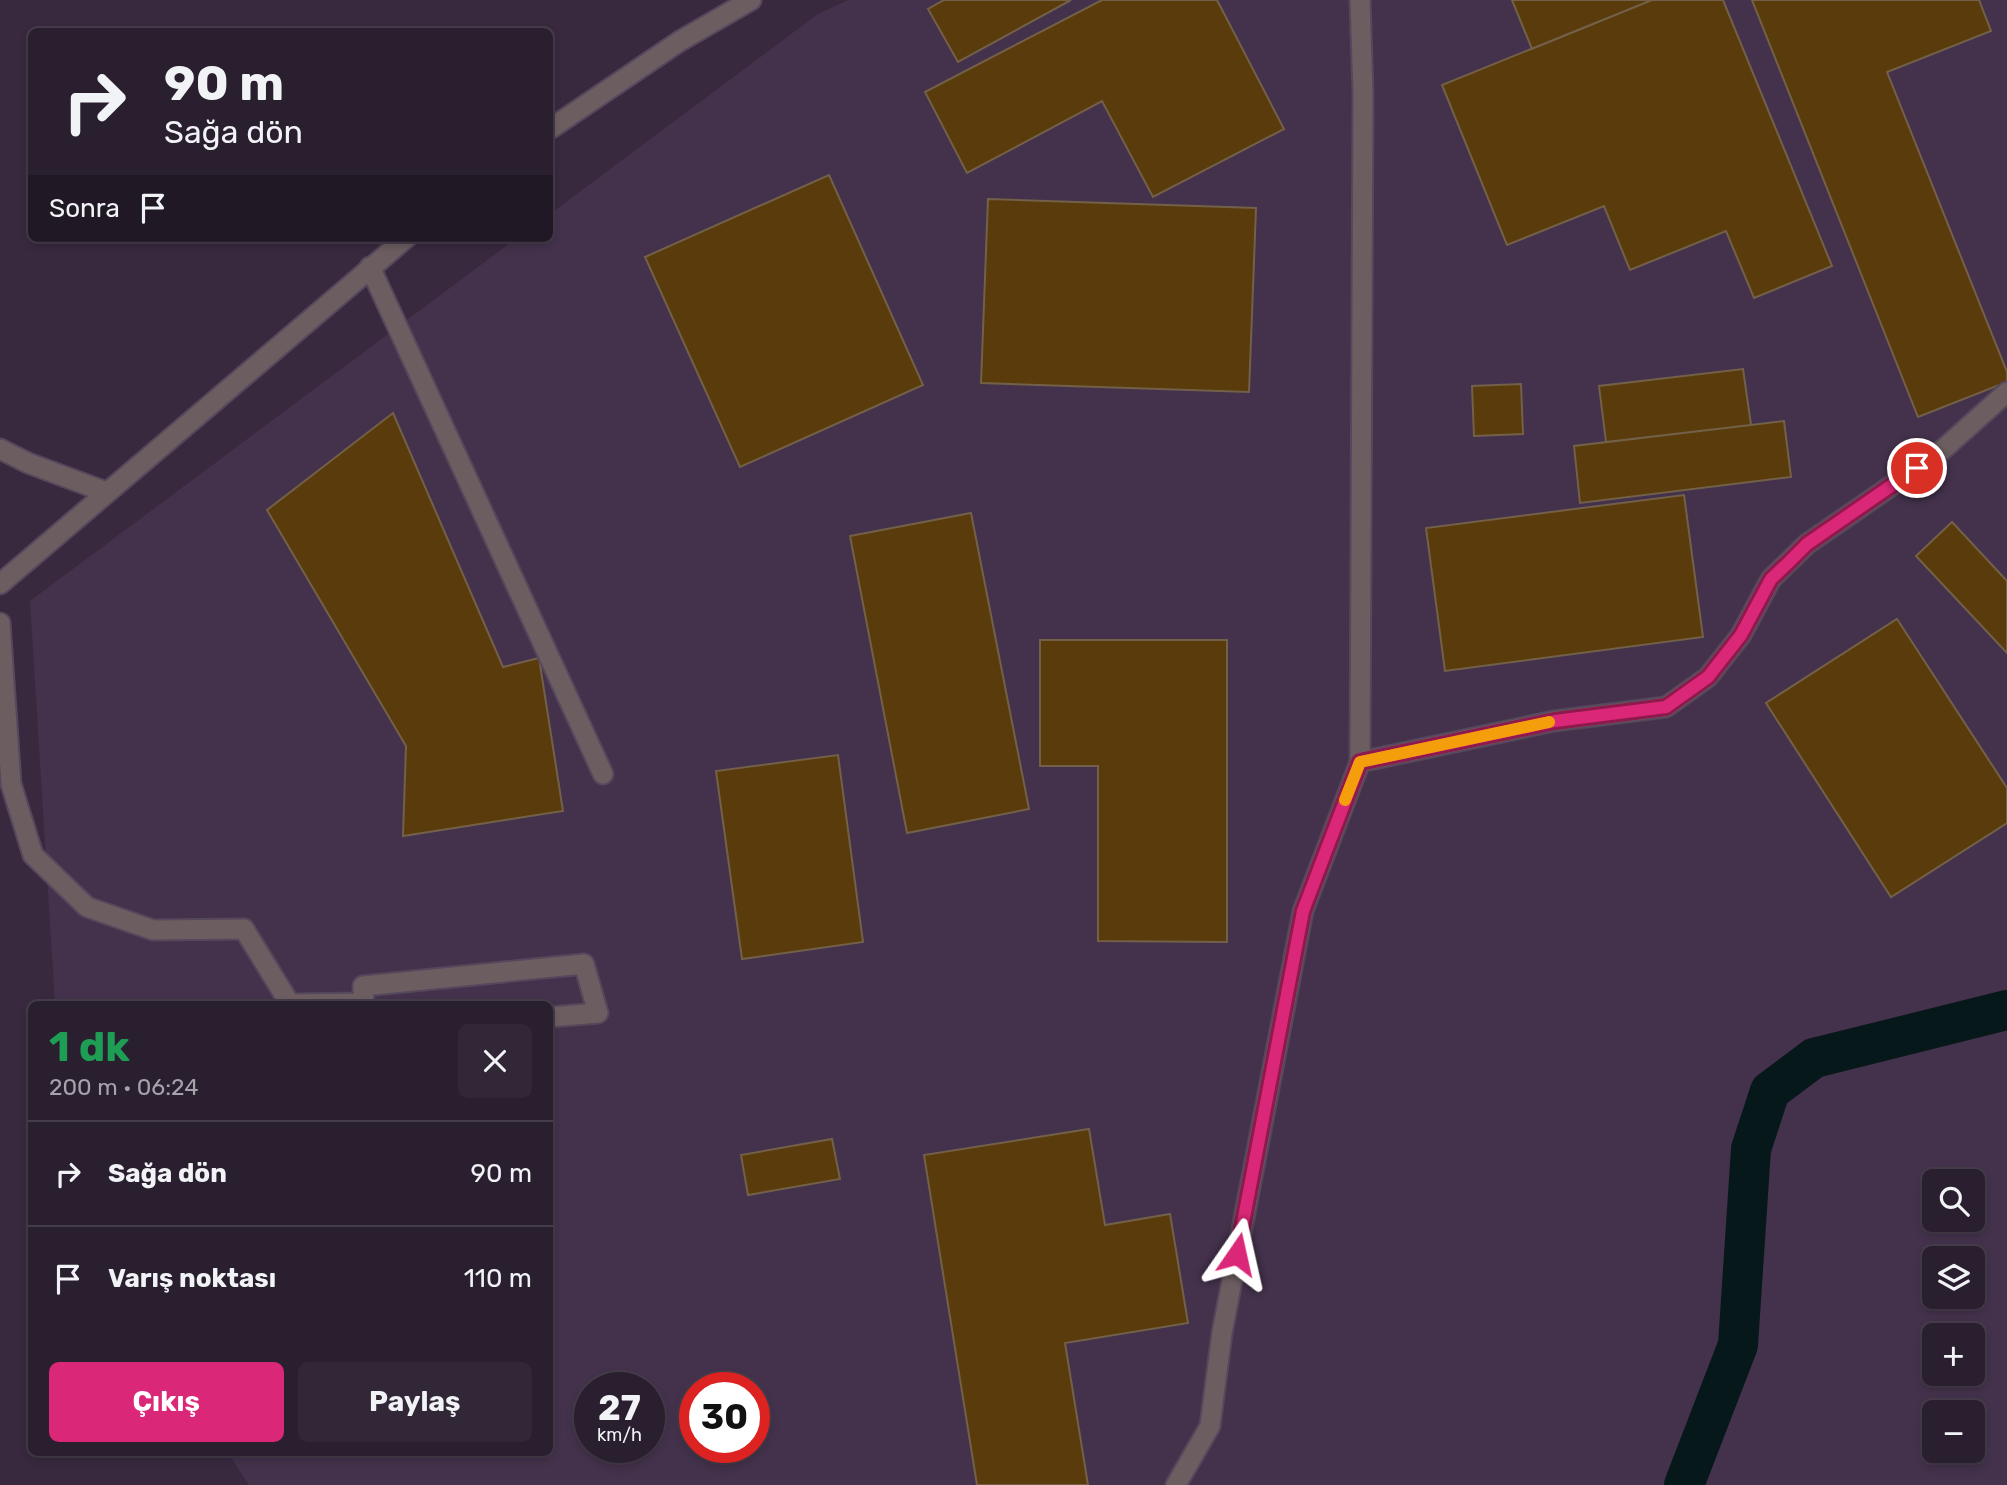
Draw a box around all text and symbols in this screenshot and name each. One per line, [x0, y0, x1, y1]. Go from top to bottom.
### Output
text: 90 m [164, 54, 284, 112]
icon: right [49, 56, 140, 147]
text: Sağa dön [164, 113, 303, 151]
icon: arrive [134, 189, 172, 227]
text: Sonra [49, 193, 120, 224]
pin [1887, 438, 1947, 498]
icon: arrive [1898, 449, 1936, 487]
text: 1 dk [49, 1022, 130, 1072]
button: close [458, 1024, 532, 1098]
text: 200 m · 06:24 [49, 1073, 199, 1101]
icon: right [49, 1155, 87, 1193]
text: Sağa dön [108, 1158, 227, 1189]
text: 90 m [471, 1158, 532, 1189]
map controls [1922, 1169, 1985, 1463]
button: search [1922, 1169, 1985, 1232]
position arrow [1200, 1217, 1274, 1291]
button: layers [1922, 1246, 1985, 1309]
icon: arrive [49, 1260, 87, 1298]
text: Varış noktası [108, 1263, 276, 1294]
text: 110 m [464, 1263, 532, 1294]
button: + [1922, 1323, 1985, 1386]
button: Çıkış [49, 1362, 284, 1442]
button: Paylaş [298, 1362, 532, 1442]
speed limit sign: 30 [679, 1372, 770, 1463]
text: 27 [598, 1387, 641, 1429]
button: − [1922, 1400, 1985, 1463]
text: km/h [597, 1424, 642, 1446]

